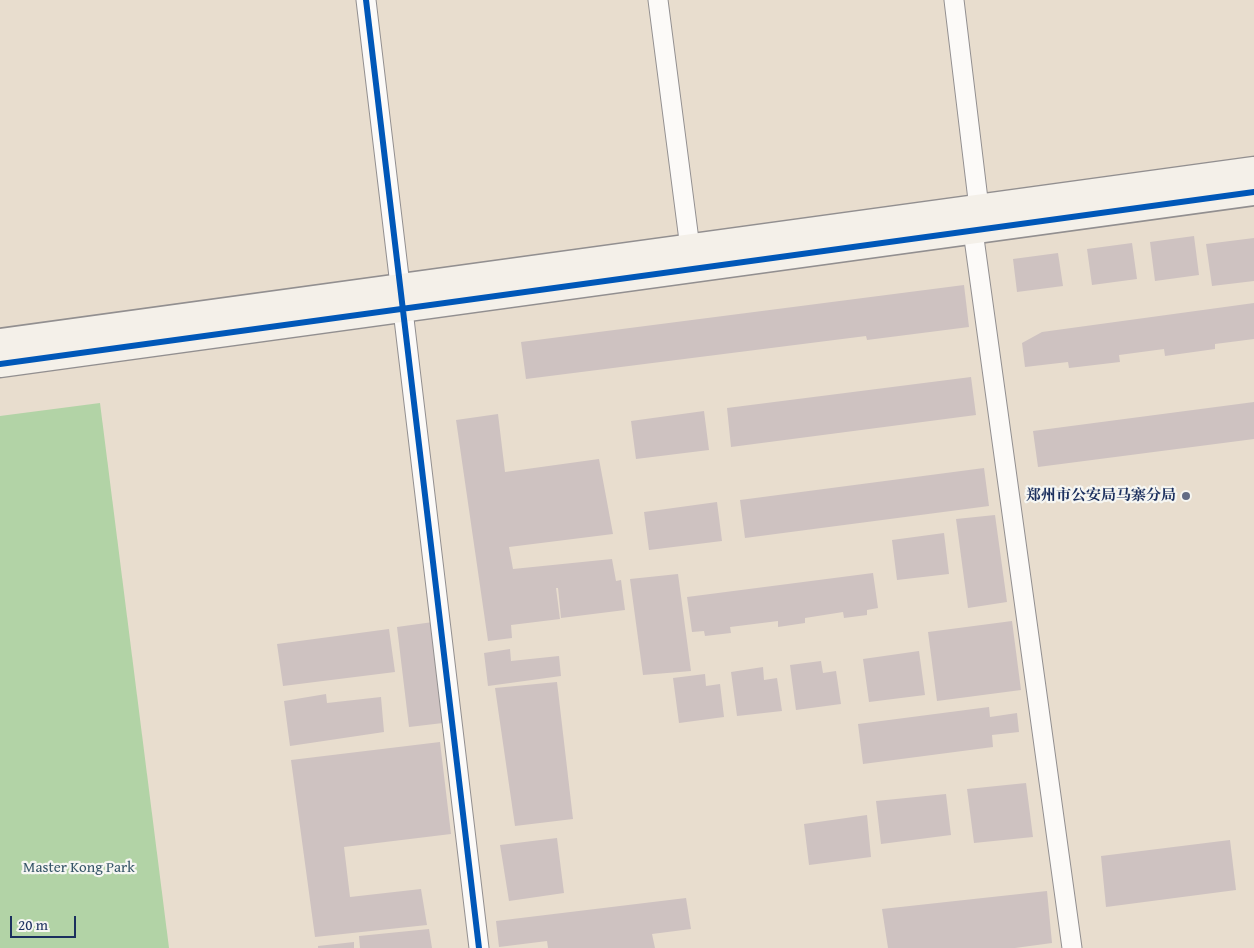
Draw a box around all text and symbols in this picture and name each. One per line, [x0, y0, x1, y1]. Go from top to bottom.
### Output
place label: 郑州市公安局马寨分局 [1026, 487, 1176, 505]
marker: 郑州市公安局马寨分局 [1180, 490, 1192, 502]
park label: Master Kong Park [23, 859, 135, 877]
scale bar [12, 906, 79, 938]
text: 20 m [18, 914, 48, 935]

